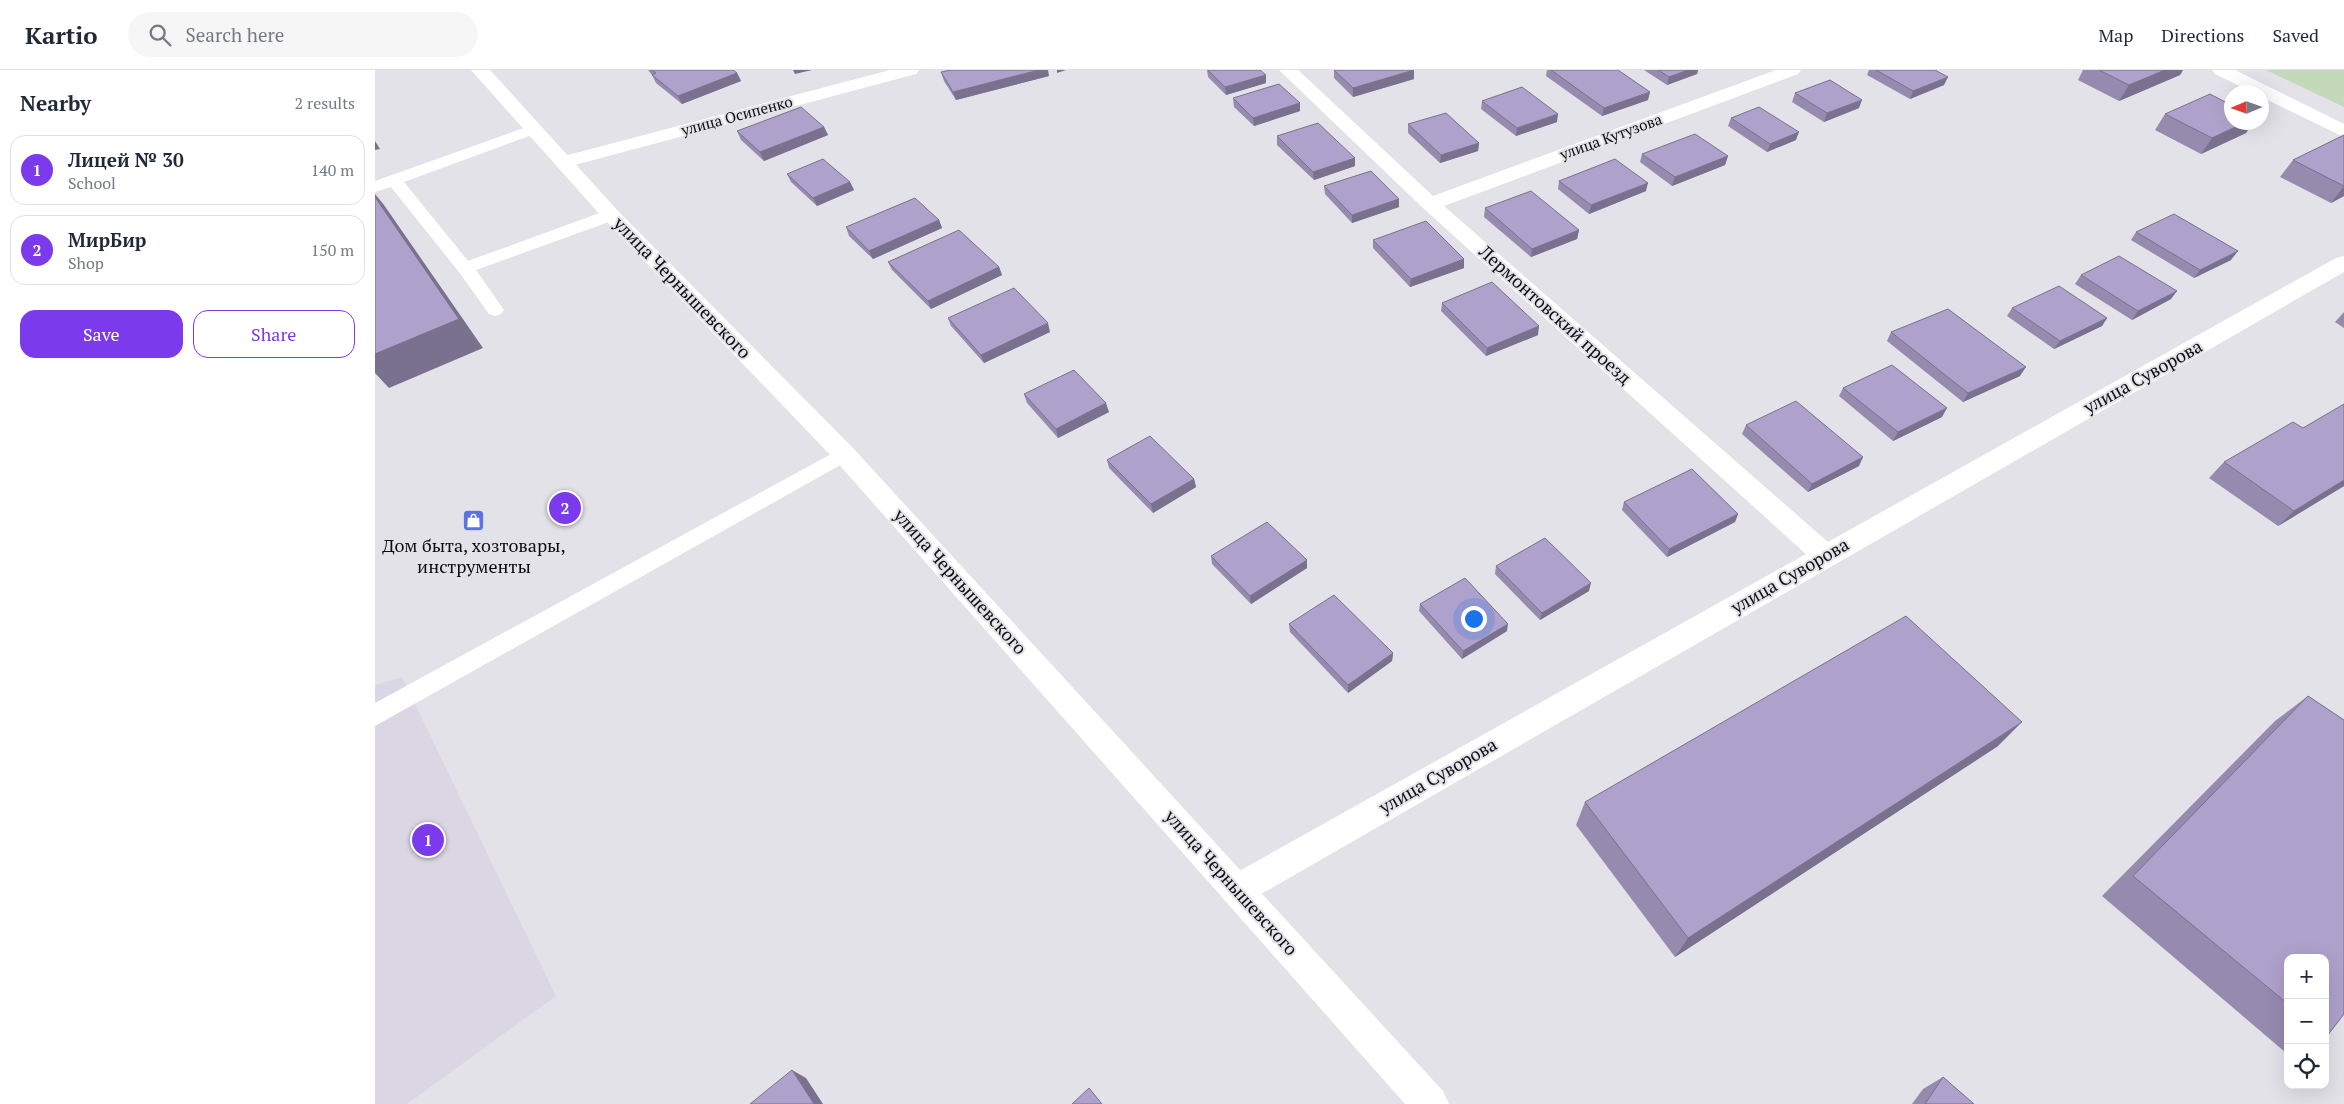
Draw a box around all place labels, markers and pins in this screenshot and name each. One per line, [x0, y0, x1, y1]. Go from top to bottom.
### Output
pin: 2 [549, 489, 581, 527]
shop icon: Дом быта, хозтовары, инструменты [462, 509, 486, 533]
place label: Дом быта, хозтовары, инструменты [382, 533, 566, 578]
pin: 1 [412, 821, 444, 859]

